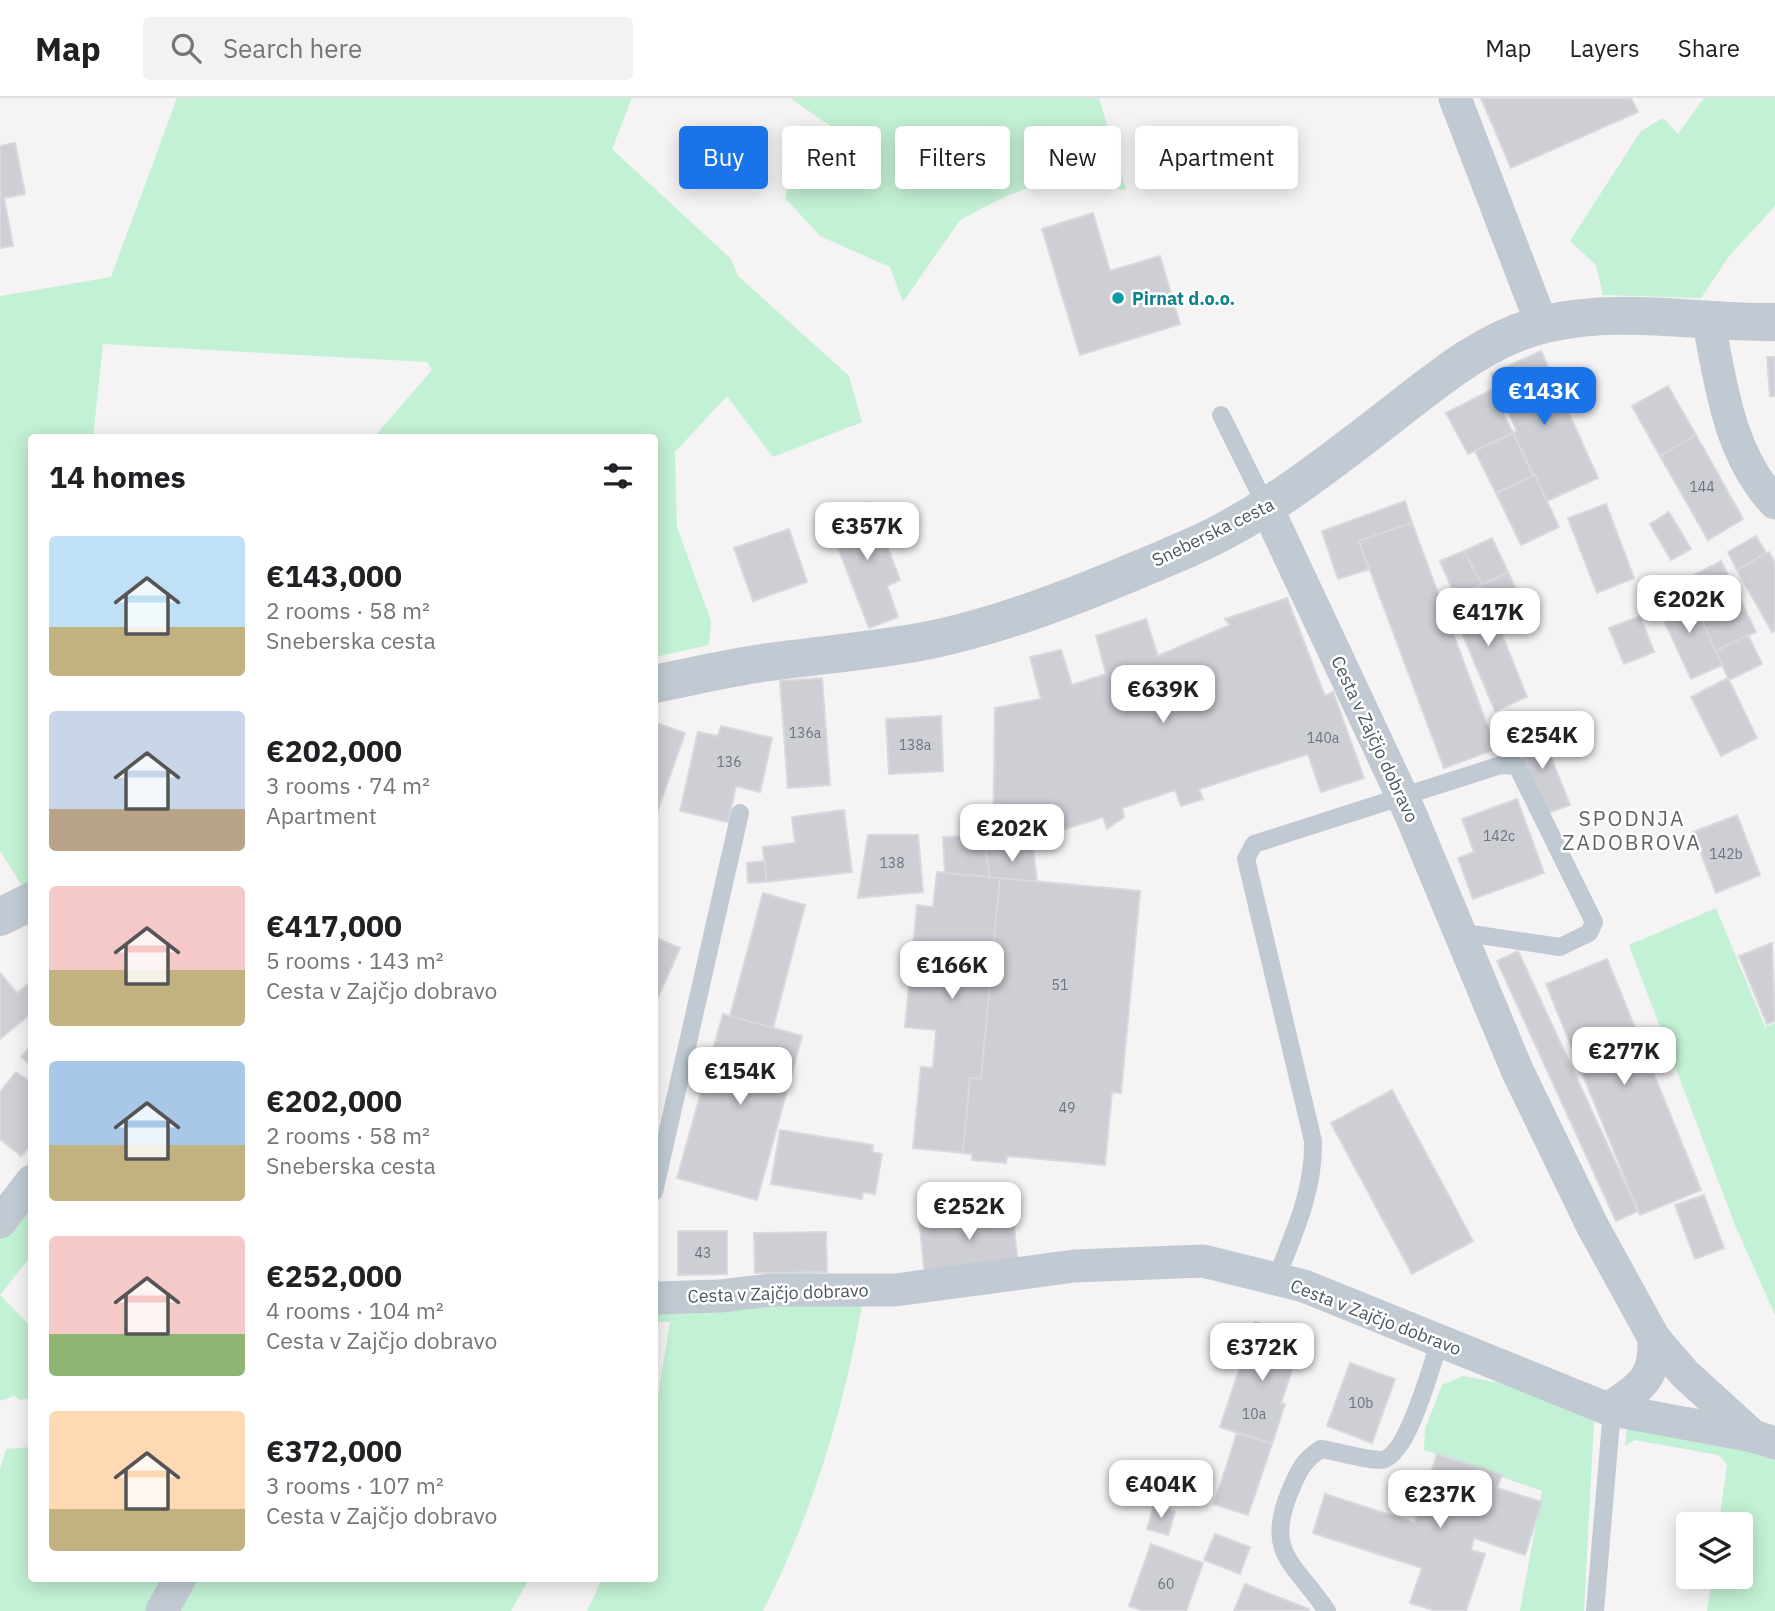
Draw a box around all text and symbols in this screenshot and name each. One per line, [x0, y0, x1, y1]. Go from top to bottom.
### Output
search box [143, 17, 633, 80]
text: Map [35, 27, 101, 70]
icon: search [167, 29, 205, 67]
text: Search here [223, 31, 362, 65]
text: Map [1485, 32, 1532, 64]
text: Layers [1570, 32, 1640, 64]
text: Share [1678, 32, 1740, 64]
chip: Buy [679, 126, 768, 189]
chip: Rent [782, 126, 881, 189]
chip: Filters [895, 126, 1010, 189]
chip: New [1024, 126, 1121, 189]
chip: Apartment [1135, 126, 1298, 189]
place label: Pirnat d.o.o. [1132, 287, 1235, 310]
marker: Pirnat d.o.o. [1110, 290, 1126, 306]
pin: €143K [1495, 368, 1593, 427]
text: €143K [1508, 375, 1580, 405]
text: 14 homes [49, 457, 186, 496]
icon: filters [599, 457, 637, 495]
house number: 144 [1689, 478, 1715, 496]
street label: Sneberska cesta [1148, 492, 1278, 571]
pin: €357K [818, 503, 916, 562]
text: €357K [831, 510, 903, 540]
text: €143,000 [266, 556, 402, 595]
icon: home [105, 564, 189, 648]
pin: €202K [1640, 575, 1738, 635]
text: €202K [1653, 583, 1725, 613]
pin: €417K [1439, 588, 1537, 648]
text: 2 rooms · 58 m² [266, 595, 430, 625]
text: €417K [1452, 596, 1524, 626]
text: Sneberska cesta [266, 625, 436, 655]
street label: Cesta v Zajčjo dobravo [1326, 652, 1424, 826]
pin: €639K [1114, 666, 1212, 725]
text: €639K [1127, 673, 1199, 703]
pin: €254K [1493, 712, 1591, 771]
text: €254K [1506, 719, 1578, 749]
house number: 136a [789, 724, 822, 742]
house number: 140a [1307, 729, 1340, 747]
text: €202,000 [266, 731, 402, 770]
house number: 138a [899, 736, 932, 754]
icon: home [105, 739, 189, 823]
house number: 136 [716, 753, 742, 771]
text: 3 rooms · 74 m² [266, 770, 430, 800]
text: Apartment [266, 800, 377, 830]
pin: €202K [963, 804, 1061, 864]
district label: SPODNJA ZADOBROVA [1562, 804, 1702, 856]
text: €202K [976, 812, 1048, 842]
house number: 142c [1483, 827, 1515, 845]
house number: 142b [1709, 845, 1743, 863]
house number: 138 [879, 854, 905, 872]
text: €417,000 [266, 906, 402, 945]
icon: home [105, 914, 189, 998]
pin: €166K [903, 942, 1001, 1001]
text: 5 rooms · 143 m² [266, 945, 444, 975]
text: €166K [916, 949, 988, 979]
text: Cesta v Zajčjo dobravo [266, 975, 498, 1005]
house number: 51 [1052, 976, 1068, 994]
pin: €277K [1575, 1028, 1673, 1087]
text: €277K [1588, 1035, 1660, 1065]
pin: €154K [691, 1048, 789, 1107]
text: €154K [704, 1055, 776, 1085]
text: €202,000 [266, 1081, 402, 1120]
icon: home [105, 1089, 189, 1173]
house number: 49 [1059, 1099, 1075, 1117]
text: 2 rooms · 58 m² [266, 1120, 430, 1150]
text: Sneberska cesta [266, 1150, 436, 1180]
pin: €252K [920, 1182, 1018, 1242]
text: €252K [933, 1190, 1005, 1220]
house number: 43 [695, 1244, 711, 1262]
text: €252,000 [266, 1256, 402, 1295]
icon: home [105, 1264, 189, 1348]
street label: Cesta v Zajčjo dobravo [1287, 1274, 1465, 1360]
street label: Cesta v Zajčjo dobravo [687, 1278, 869, 1308]
text: 4 rooms · 104 m² [266, 1295, 444, 1325]
pin: €372K [1213, 1324, 1311, 1383]
text: Cesta v Zajčjo dobravo [266, 1325, 498, 1355]
text: €372K [1226, 1331, 1298, 1361]
house number: 10b [1349, 1394, 1373, 1412]
house number: 10a [1242, 1405, 1267, 1423]
text: €372,000 [266, 1431, 402, 1470]
icon: home [105, 1439, 189, 1523]
pin: €404K [1112, 1460, 1210, 1520]
text: €404K [1125, 1468, 1197, 1498]
text: 3 rooms · 107 m² [266, 1470, 444, 1500]
pin: €237K [1391, 1470, 1489, 1530]
text: €237K [1404, 1478, 1476, 1508]
text: Cesta v Zajčjo dobravo [266, 1500, 498, 1530]
map controls [1676, 1512, 1753, 1589]
button: layers [1676, 1512, 1753, 1589]
house number: 60 [1158, 1575, 1174, 1593]

